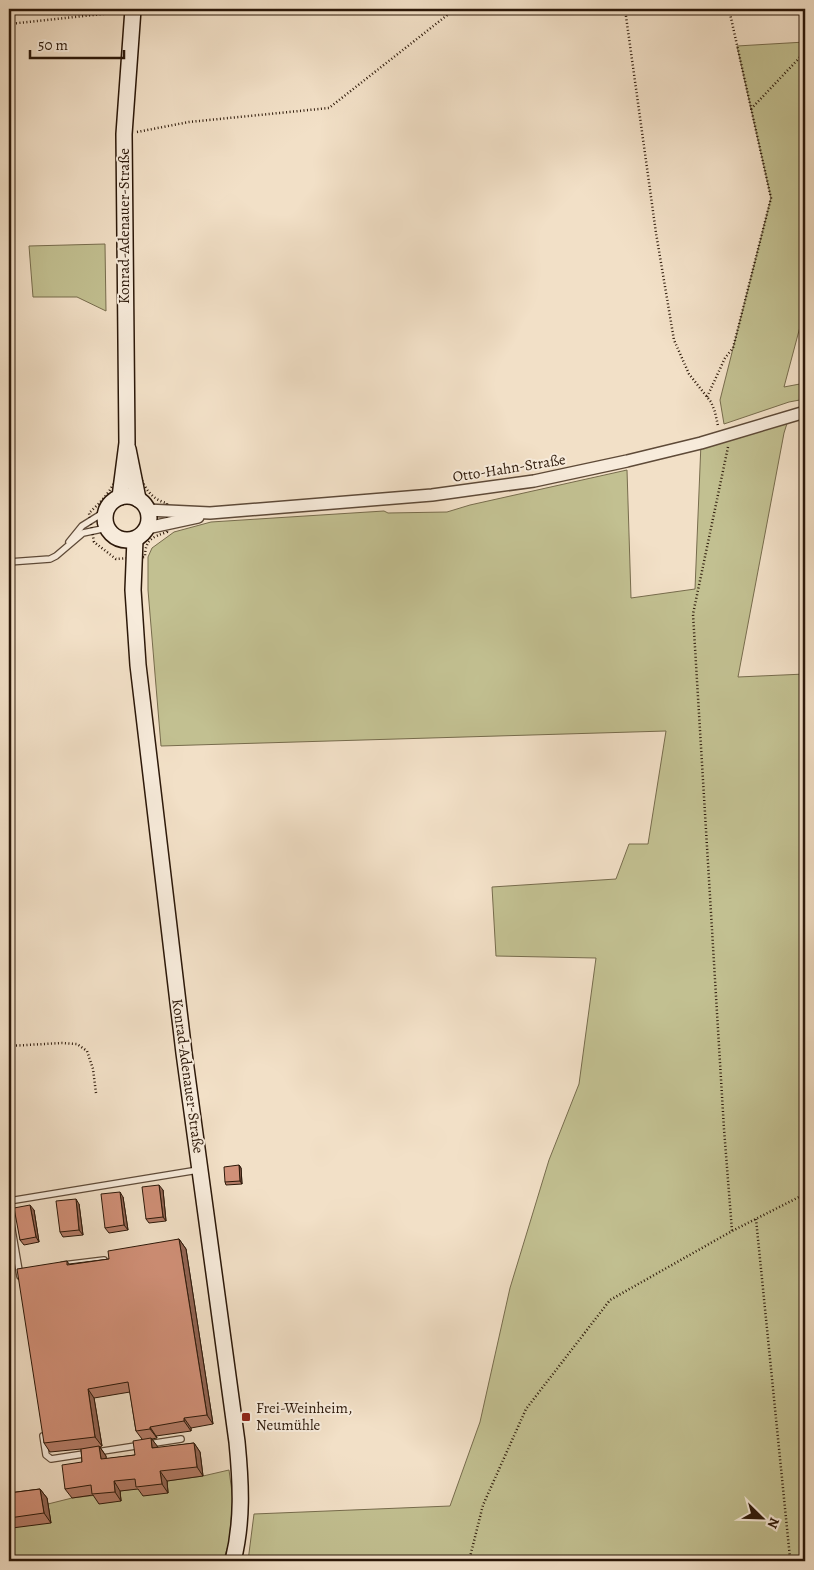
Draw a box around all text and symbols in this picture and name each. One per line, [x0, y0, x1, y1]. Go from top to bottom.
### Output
scale bar [30, 28, 124, 60]
text: 50 m [38, 35, 68, 55]
street label: Konrad-Adenauer-Straße [114, 148, 134, 304]
street label: Otto-Hahn-Straße [451, 449, 567, 487]
street label: Konrad-Adenauer-Straße [167, 997, 209, 1155]
place label: Frei-Weinheim, Neumühle [256, 1398, 352, 1435]
marker: Frei-Weinheim, Neumühle [240, 1411, 252, 1423]
north arrow [736, 1492, 786, 1542]
text: N [763, 1514, 784, 1531]

